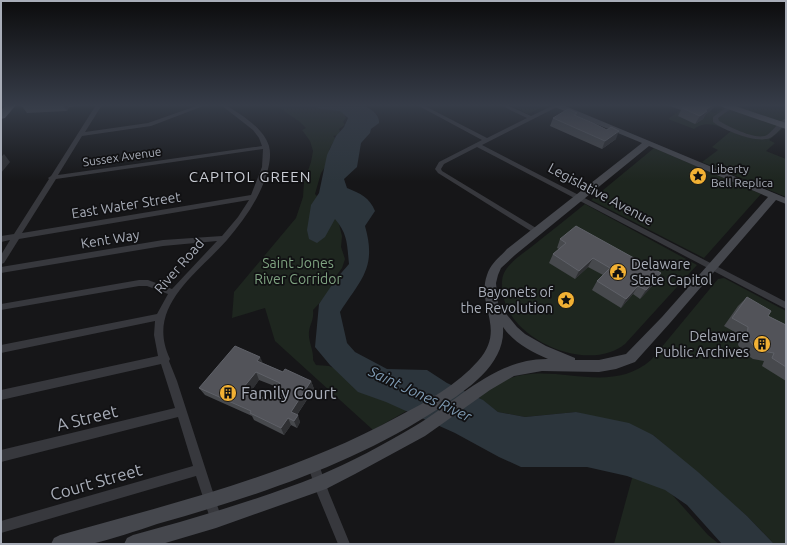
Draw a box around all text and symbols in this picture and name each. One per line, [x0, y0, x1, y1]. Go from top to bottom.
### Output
street label: Sussex Avenue [82, 145, 162, 168]
street label: Legislative Avenue [546, 159, 656, 229]
place label: Liberty Bell Replica [711, 162, 773, 189]
place icon: Liberty Bell Replica [688, 166, 708, 186]
district label: CAPITOL GREEN [189, 168, 311, 185]
street label: East Water Street [70, 188, 182, 222]
street label: Kent Way [79, 226, 141, 252]
street label: River Road [151, 235, 207, 297]
park label: Saint Jones River Corridor [254, 255, 342, 287]
place label: Delaware State Capitol [631, 256, 712, 288]
public building icon: Delaware State Capitol [608, 262, 628, 282]
place label: Bayonets of the Revolution [460, 284, 554, 316]
place icon: Bayonets of the Revolution [556, 290, 576, 310]
place label: Delaware Public Archives [655, 328, 749, 360]
building icon: Delaware Public Archives [752, 334, 772, 354]
water label: Saint Jones River [365, 362, 475, 425]
building icon: Family Court [218, 383, 238, 403]
place label: Family Court [241, 383, 337, 402]
street label: A Street [54, 401, 120, 434]
street label: Court Street [48, 459, 144, 504]

